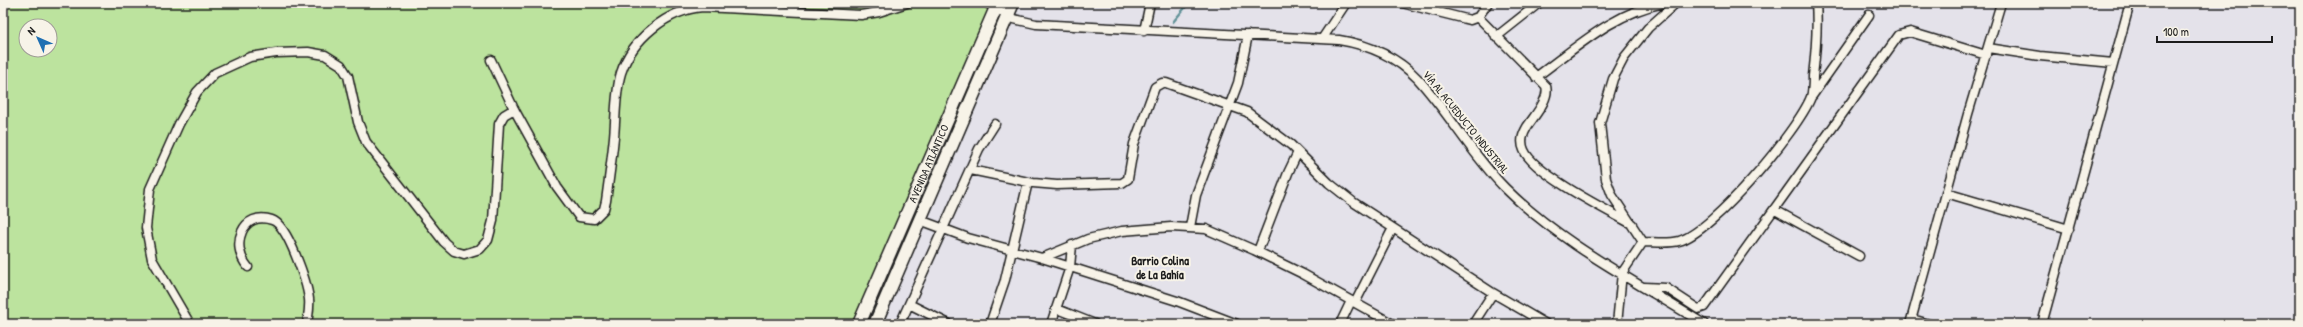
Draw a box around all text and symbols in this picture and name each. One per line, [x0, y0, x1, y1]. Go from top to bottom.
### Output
north arrow [18, 18, 58, 58]
scale bar [2157, 18, 2272, 44]
text: 100 m [2163, 23, 2189, 40]
text: N [24, 24, 38, 38]
street label: VÍA AL ACUEDUCTO INDUSTRIAL [1420, 67, 1512, 177]
street label: AVENIDA ATLÁNTICO [905, 122, 952, 205]
district label: Barrio Colina de La Bahía [1131, 252, 1189, 283]

